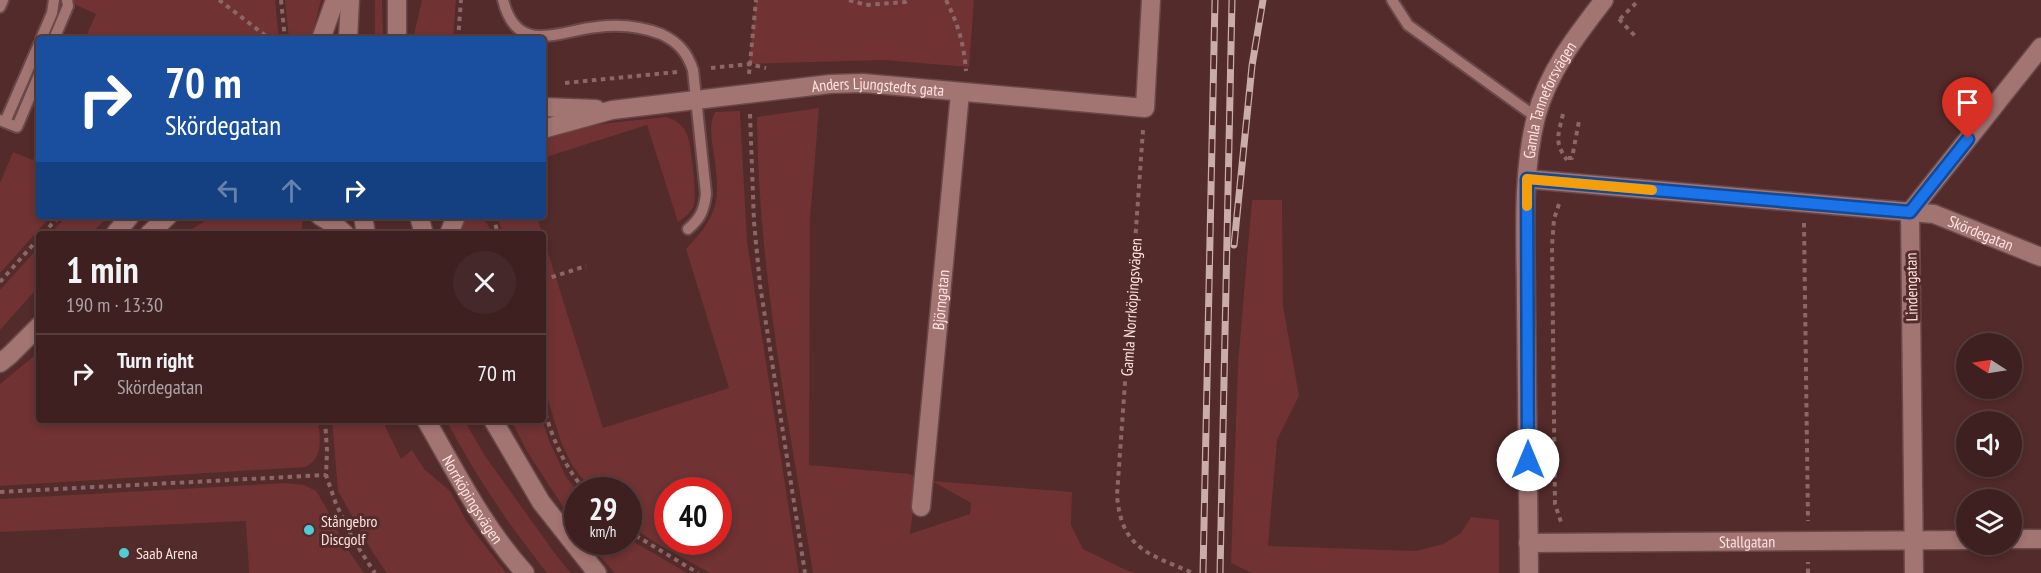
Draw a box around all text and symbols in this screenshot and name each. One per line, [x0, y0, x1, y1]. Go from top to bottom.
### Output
street label: Gamla Tanneforsvägen [1519, 38, 1580, 160]
text: 70 m [165, 55, 242, 110]
icon: right [66, 60, 144, 138]
street label: Anders Ljungstedts gata [810, 73, 945, 100]
pin [1942, 77, 1993, 139]
icon: arrive [1951, 86, 1984, 119]
text: Skördegatan [165, 108, 281, 142]
icon: left [212, 174, 245, 207]
icon: ahead [275, 174, 308, 207]
icon: right [338, 174, 371, 207]
street label: Skördegatan [1945, 211, 2017, 255]
street label: Gamla Norrköpingsvägen [1116, 237, 1146, 377]
text: 1 min [66, 246, 139, 293]
button: close [453, 251, 516, 314]
street label: Lindengatan [1900, 252, 1922, 322]
street label: Björngatan [928, 269, 953, 331]
text: 190 m · 13:30 [66, 292, 163, 318]
north arrow [1956, 333, 2022, 399]
map controls [1956, 333, 2022, 555]
text: Turn right [117, 346, 194, 374]
icon: right [66, 357, 99, 390]
text: 70 m [477, 359, 516, 387]
text: Skördegatan [117, 374, 203, 400]
button: sound [1956, 411, 2022, 477]
position arrow [1496, 428, 1560, 492]
street label: Norrköpingsvägen [438, 451, 508, 547]
speed limit sign: 40 [654, 477, 732, 555]
text: 29 [589, 489, 617, 528]
button: layers [1956, 489, 2022, 555]
place label: Stångebro Discgolf [321, 511, 378, 549]
text: km/h [590, 522, 616, 541]
marker: Stångebro Discgolf [302, 523, 316, 537]
street label: Stallgatan [1719, 531, 1775, 552]
place label: Saab Arena [136, 543, 198, 563]
marker: Saab Arena [117, 546, 131, 560]

